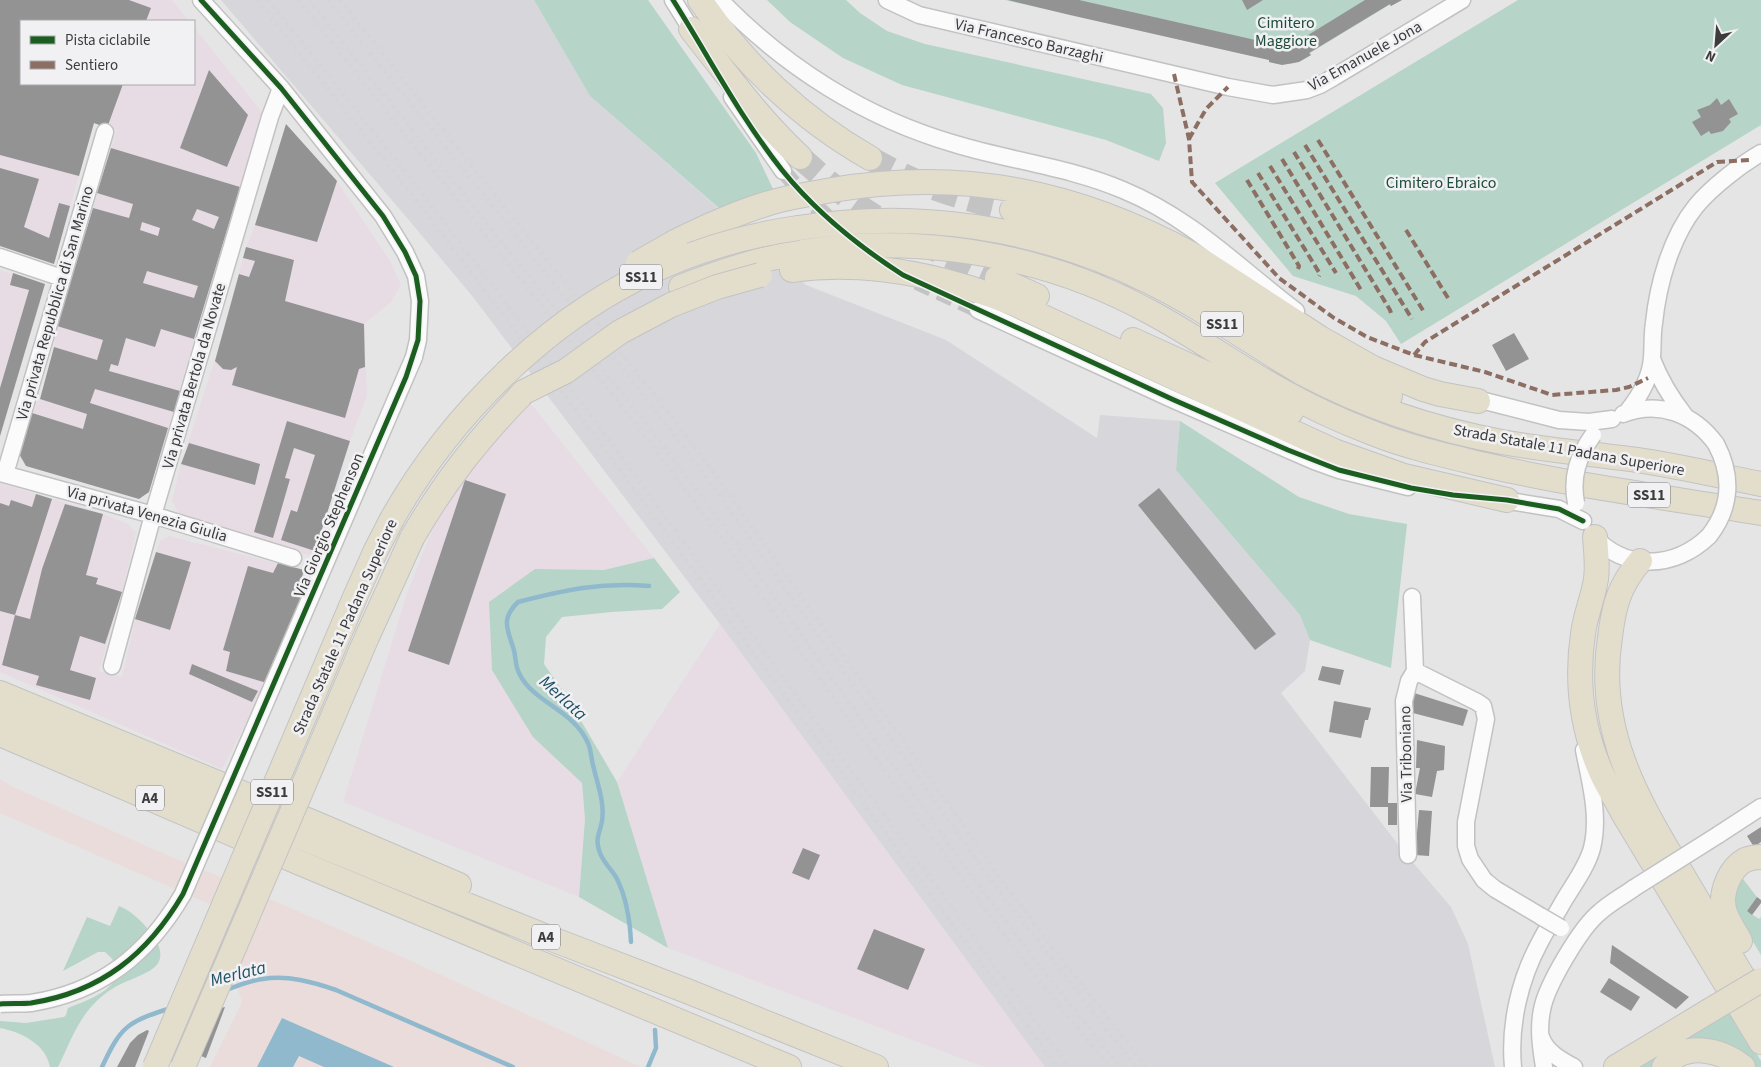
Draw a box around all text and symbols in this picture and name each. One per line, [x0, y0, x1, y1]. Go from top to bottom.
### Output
park label: Cimitero Maggiore [1255, 12, 1317, 52]
street label: Via Francesco Barzaghi [953, 13, 1105, 69]
street label: Via Emanuele Jona [1304, 16, 1426, 96]
legend [20, 20, 195, 85]
north arrow [1691, 20, 1741, 70]
text: Pista ciclabile [65, 30, 150, 51]
text: N [1702, 45, 1719, 67]
text: Sentiero [65, 55, 118, 76]
park label: Cimitero Ebraico [1386, 172, 1496, 194]
street label: Via privata Repubblica di San Marino [11, 183, 99, 423]
road number: SS11 [620, 264, 662, 290]
street label: Via privata Bertola da Novate [157, 280, 231, 472]
road number: SS11 [1201, 312, 1243, 336]
street label: Strada Statale 11 Padana Superiore [1452, 419, 1686, 481]
street label: Via Giorgio Stephenson [289, 449, 369, 601]
street label: Via privata Venezia Giulia [64, 480, 230, 548]
road number: SS11 [1628, 482, 1670, 508]
street label: Strada Statale 11 Padana Superiore [287, 515, 403, 739]
water label: Merlata [534, 670, 593, 727]
street label: Via Triboniano [1394, 706, 1418, 802]
road number: SS11 [251, 780, 293, 804]
road number: A4 [136, 786, 164, 810]
road number: A4 [532, 924, 560, 950]
water label: Merlata [207, 955, 269, 993]

